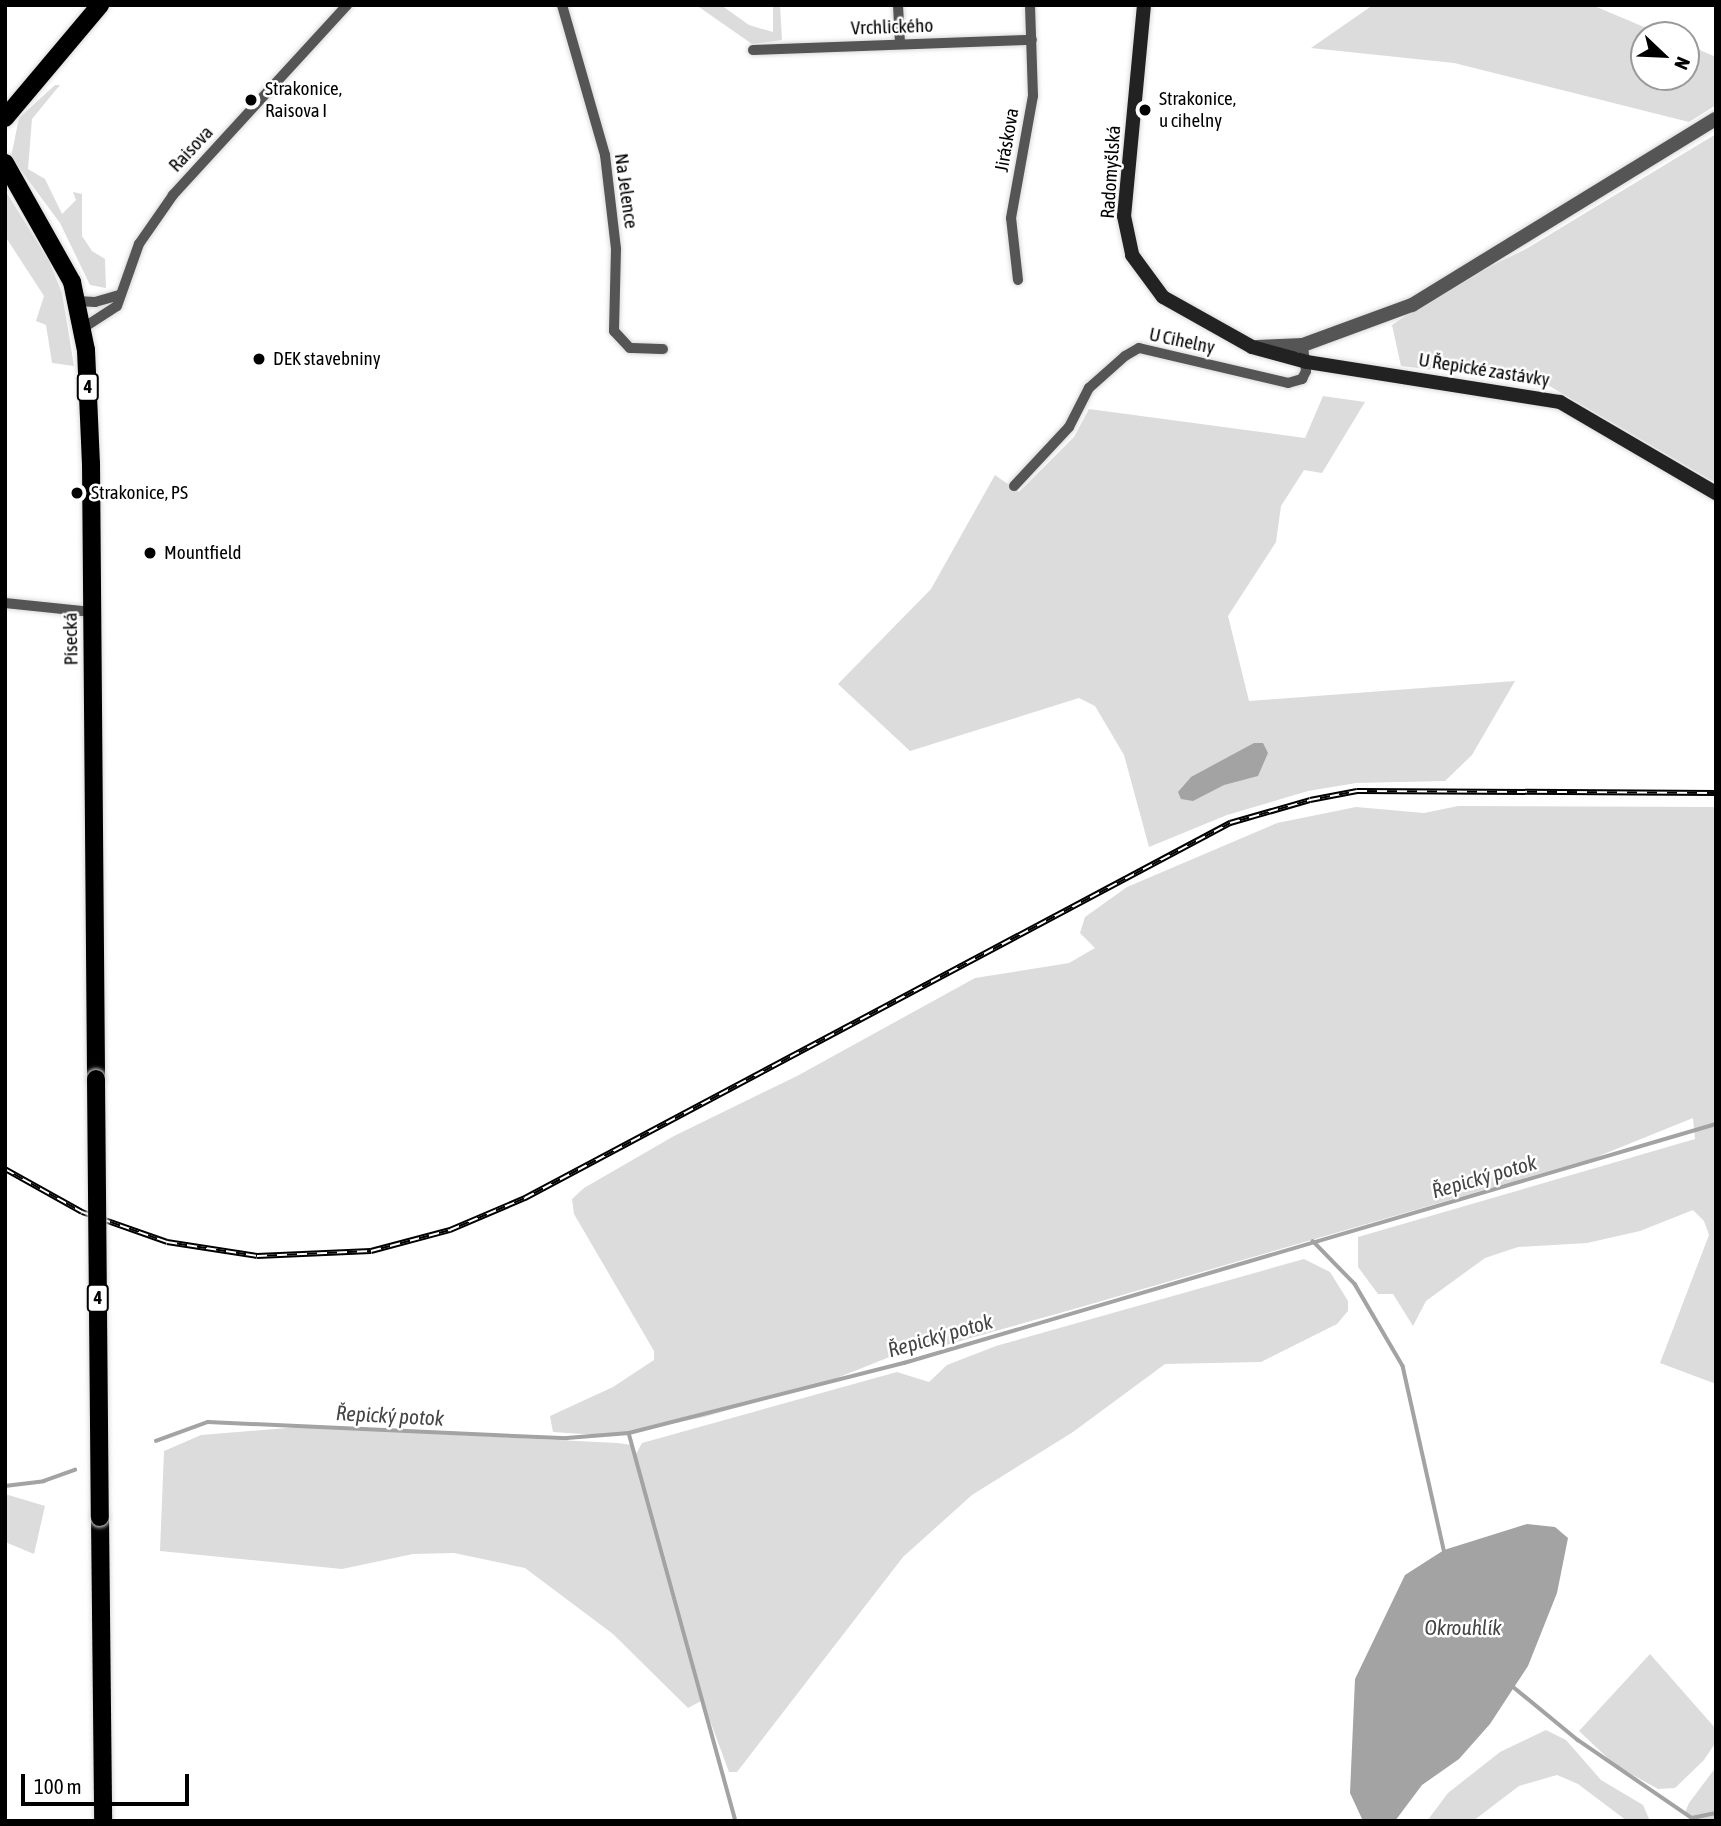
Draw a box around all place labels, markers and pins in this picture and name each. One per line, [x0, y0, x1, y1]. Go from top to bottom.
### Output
place label: Strakonice, Raisova I [265, 78, 342, 122]
place label: Strakonice, u cihelny [1159, 88, 1236, 132]
marker: Strakonice, Raisova I [243, 92, 259, 108]
marker: Strakonice, u cihelny [1137, 102, 1153, 118]
place label: DEK stavebniny [273, 348, 381, 370]
marker: DEK stavebniny [251, 351, 267, 367]
place label: Strakonice, PS [91, 482, 188, 504]
marker: Strakonice, PS [69, 485, 85, 501]
place label: Mountfield [164, 542, 242, 564]
marker: Mountfield [142, 545, 158, 561]

